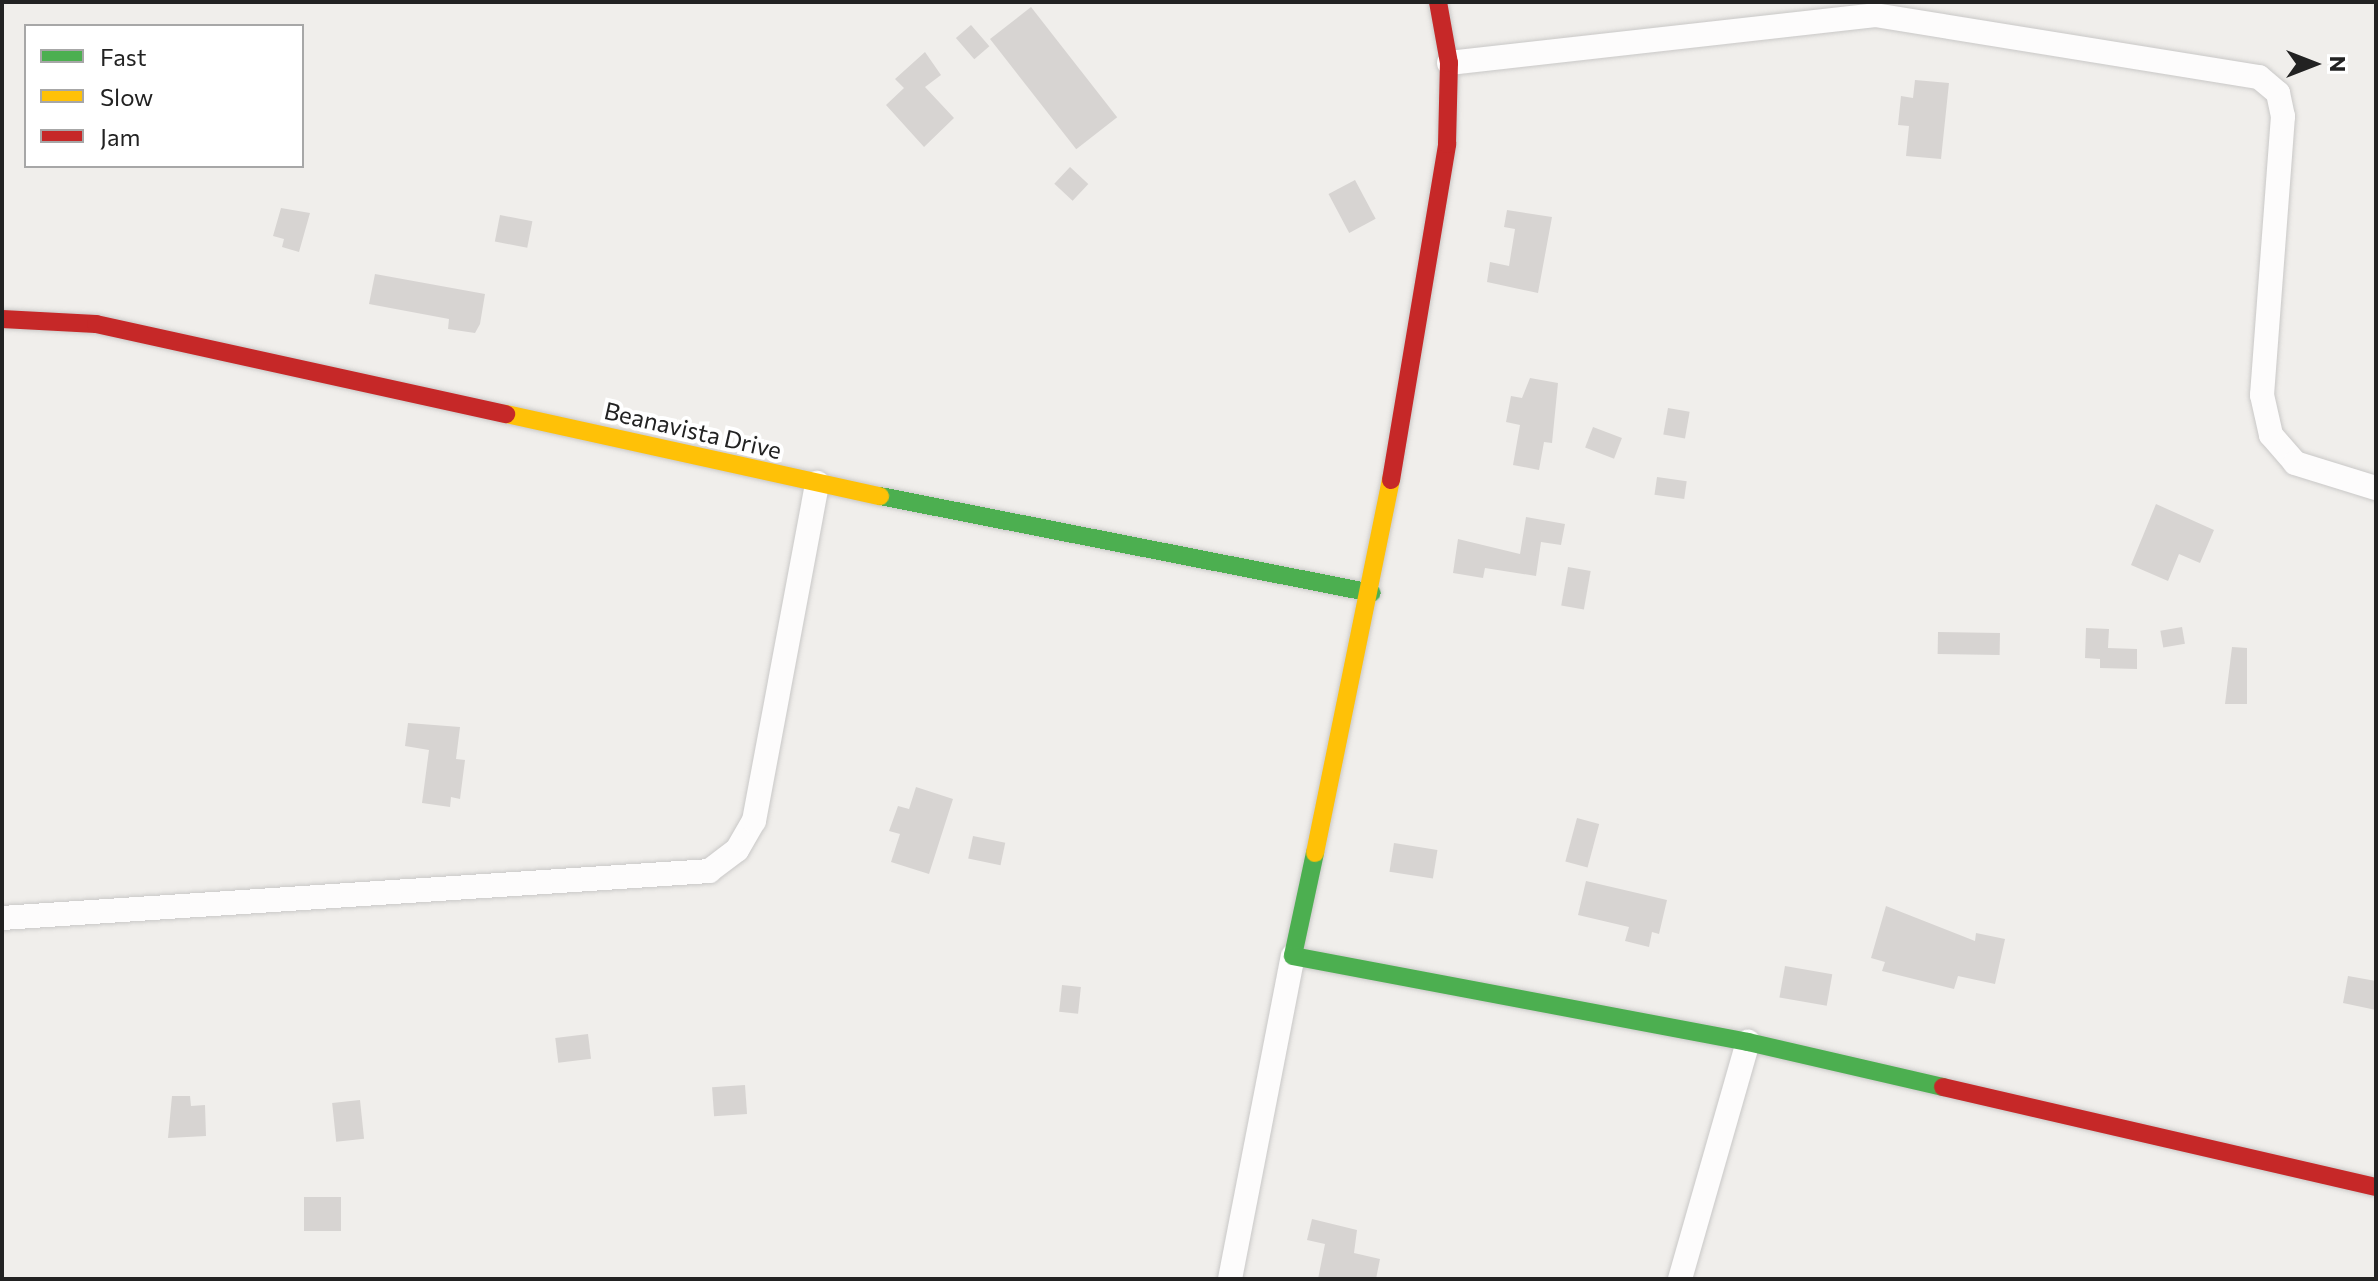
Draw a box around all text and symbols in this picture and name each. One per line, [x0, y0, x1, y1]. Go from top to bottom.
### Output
legend [24, 24, 304, 168]
north arrow [2274, 24, 2354, 104]
text: Fast [100, 42, 147, 71]
text: N [2325, 56, 2352, 72]
text: Slow [100, 82, 153, 111]
text: Jam [100, 122, 140, 151]
street label: Beanavista Drive [602, 396, 784, 464]

